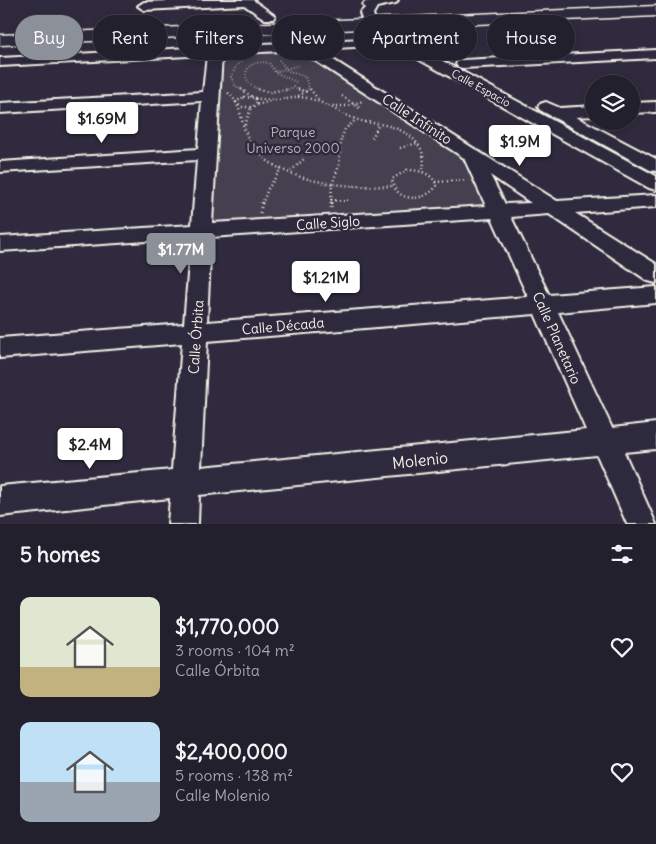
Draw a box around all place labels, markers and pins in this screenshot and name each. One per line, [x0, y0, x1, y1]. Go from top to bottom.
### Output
pin: $1.69M [61, 102, 143, 144]
pin: $1.9M [485, 124, 555, 167]
pin: $1.77M [140, 232, 222, 275]
pin: $1.21M [285, 260, 367, 303]
pin: $2.4M [55, 428, 125, 470]

